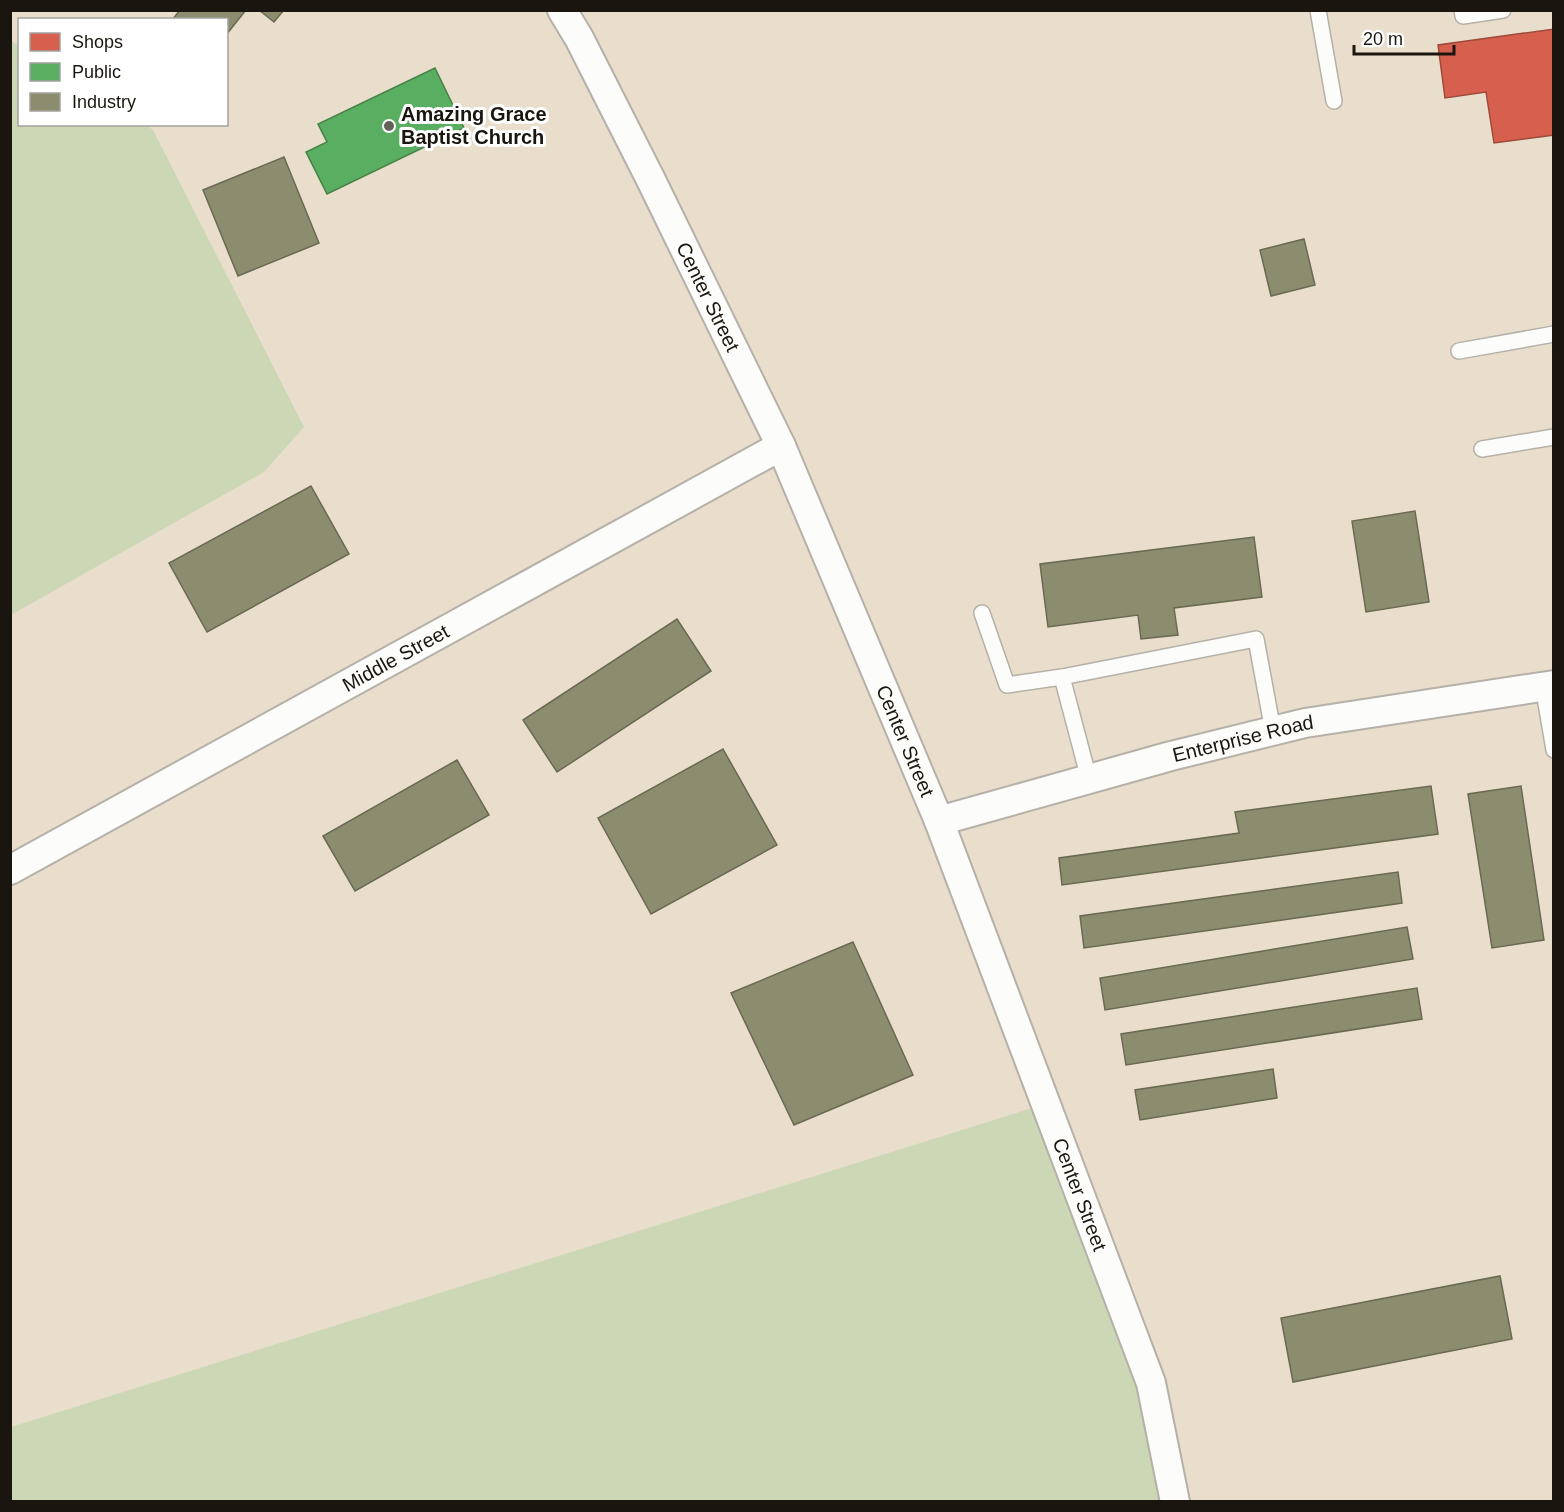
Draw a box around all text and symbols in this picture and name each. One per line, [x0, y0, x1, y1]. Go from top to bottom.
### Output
legend [18, 18, 228, 126]
scale bar [1354, 18, 1454, 56]
text: 20 m [1363, 29, 1403, 49]
text: Shops [72, 32, 123, 52]
text: Public [72, 62, 121, 82]
text: Industry [72, 92, 136, 112]
place label: Amazing Grace Baptist Church [401, 103, 547, 148]
marker: Amazing Grace Baptist Church [382, 119, 396, 133]
street label: Center Street [672, 239, 744, 356]
street label: Middle Street [339, 620, 453, 696]
street label: Center Street [872, 682, 939, 800]
street label: Enterprise Road [1170, 711, 1315, 766]
street label: Center Street [1049, 1135, 1111, 1254]

